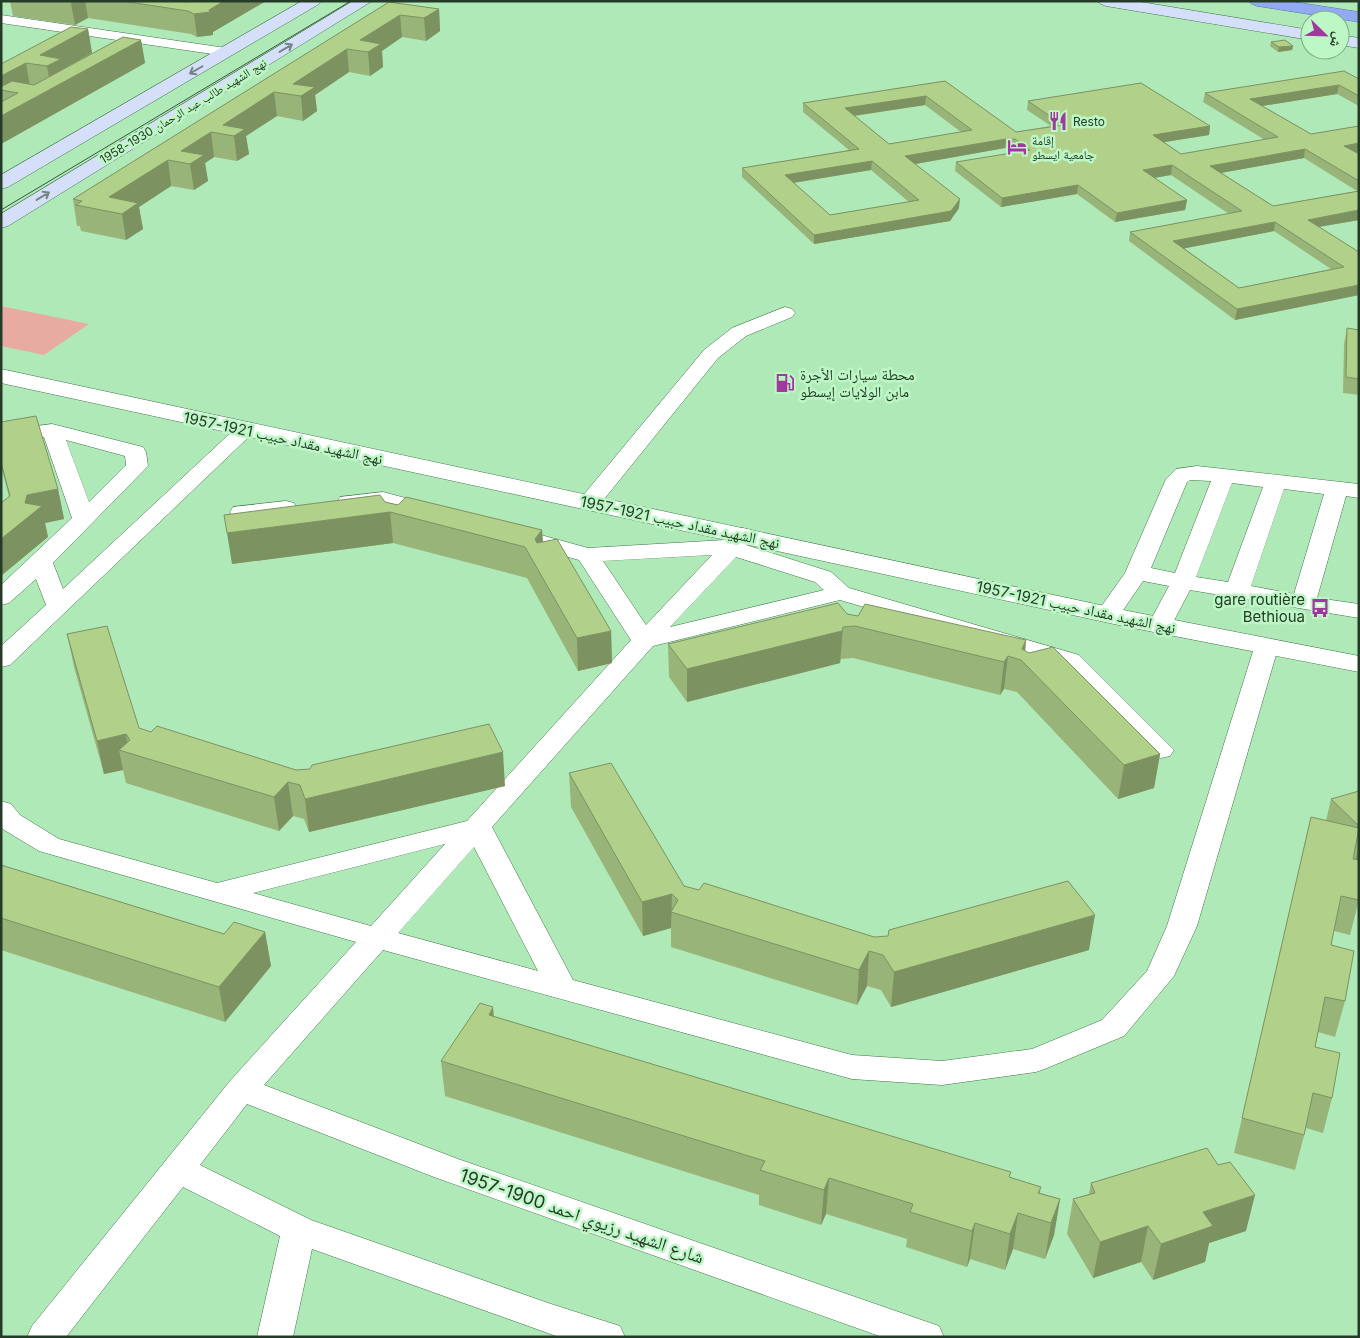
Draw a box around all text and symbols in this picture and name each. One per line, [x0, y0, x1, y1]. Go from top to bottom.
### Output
north arrow [1300, 10, 1350, 60]
text: ش [1326, 30, 1348, 51]
one-way arrow [279, 43, 293, 53]
street label: نهج الشهيد طالب عبد الرحمان 1930-1958 [97, 55, 269, 167]
one-way arrow [190, 65, 204, 75]
restaurant icon: Resto [1047, 110, 1069, 132]
place label: Resto [1073, 114, 1105, 129]
place label: إقامة جامعية ايسطو [1032, 133, 1095, 162]
hotel icon: إقامة جامعية ايسطو [1006, 136, 1028, 158]
one-way arrow [35, 191, 49, 201]
place label: محطة سيارات الأجرة مابن الولايات إيسطو [800, 365, 915, 402]
fuel station icon: محطة سيارات الأجرة مابن الولايات إيسطو [774, 372, 796, 394]
street label: نهج الشهيد مقداد حبيب 1921-1957 [181, 408, 384, 469]
street label: نهج الشهيد مقداد حبيب 1921-1957 [578, 492, 781, 553]
street label: نهج الشهيد مقداد حبيب 1921-1957 [974, 577, 1177, 638]
place label: gare routière Bethioua [1214, 590, 1305, 626]
bus stop icon: gare routière Bethioua [1309, 597, 1331, 619]
street label: شارع الشهيد رزيوي احمد 1900-1957 [456, 1164, 707, 1272]

